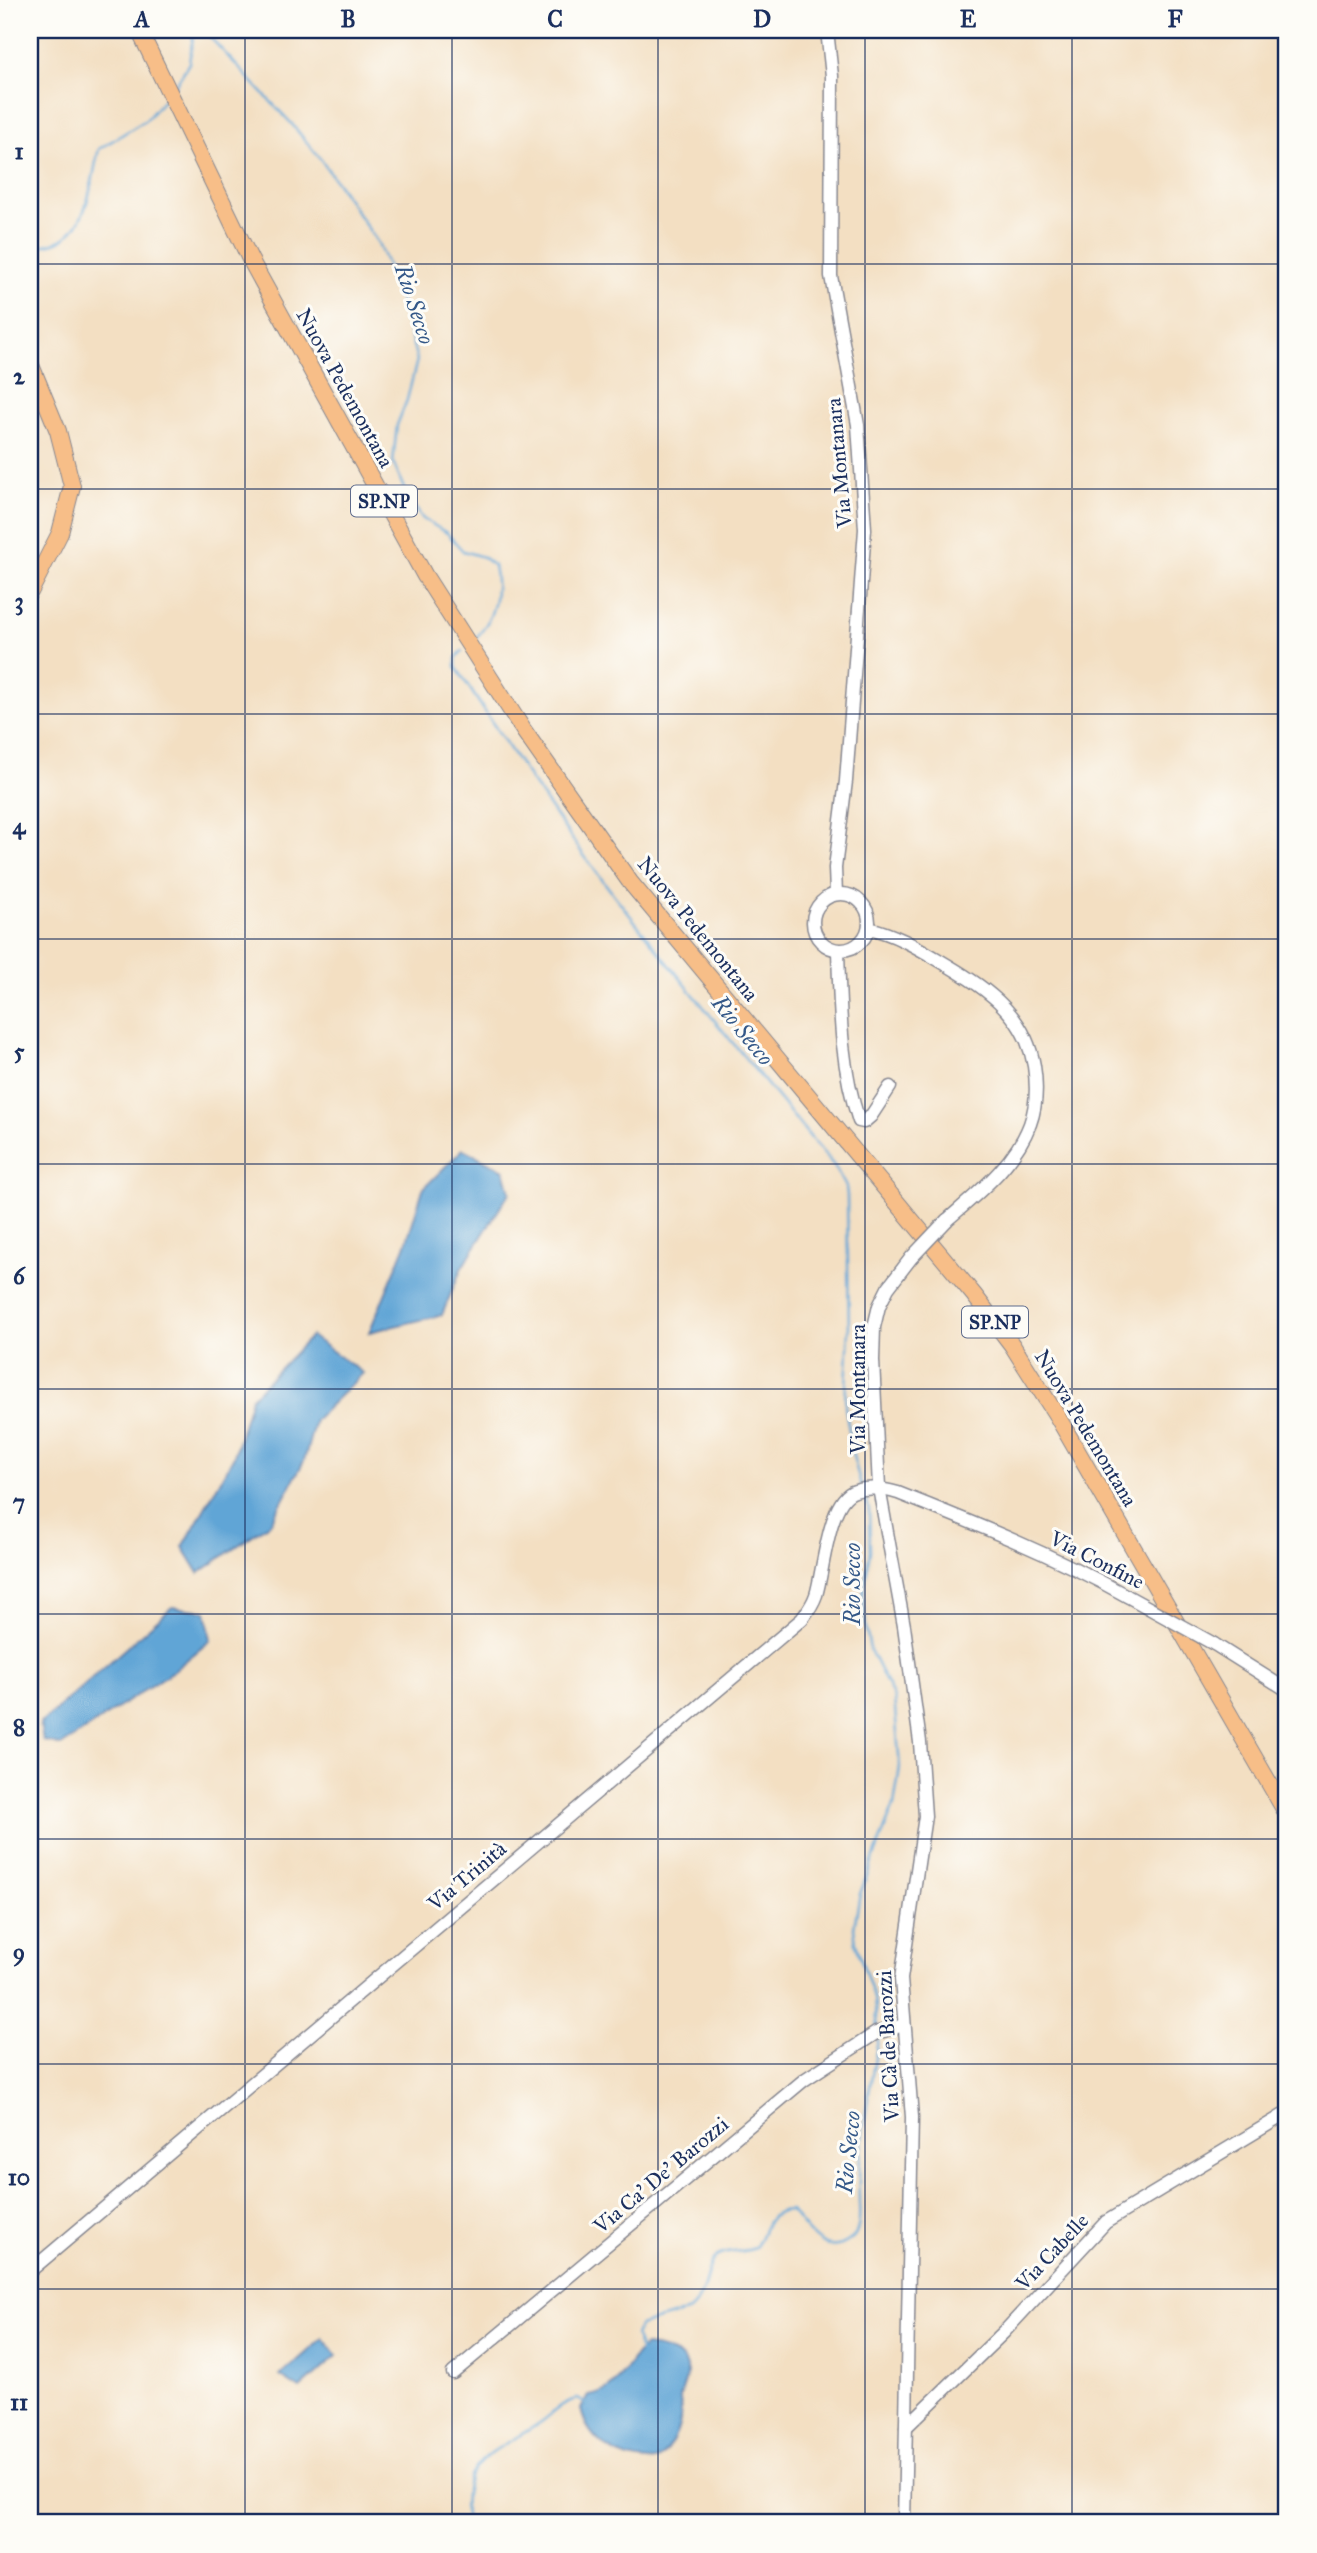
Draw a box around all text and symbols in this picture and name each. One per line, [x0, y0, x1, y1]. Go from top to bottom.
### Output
text: A [132, 5, 150, 33]
text: B [340, 5, 356, 33]
text: C [547, 5, 563, 33]
text: D [753, 5, 771, 33]
text: E [960, 5, 977, 33]
text: F [1167, 5, 1183, 33]
text: 1 [14, 137, 24, 165]
water label: Rio Secco [389, 259, 441, 348]
street label: Nuova Pedemontana [290, 304, 400, 472]
text: 2 [13, 362, 25, 390]
street label: Via Montanara [820, 397, 858, 530]
road number: SP.NP [351, 486, 417, 516]
text: 3 [14, 587, 24, 616]
text: 4 [13, 812, 27, 840]
street label: Nuova Pedemontana [632, 852, 764, 1007]
water label: Rio Secco [705, 988, 780, 1071]
text: 5 [14, 1037, 25, 1065]
text: 6 [13, 1262, 26, 1290]
road number: SP.NP [962, 1306, 1028, 1338]
street label: Via Montanara [845, 1324, 871, 1455]
street label: Nuova Pedemontana [1029, 1345, 1143, 1511]
text: 7 [13, 1488, 25, 1516]
street label: Via Confine [1045, 1525, 1149, 1595]
water label: Rio Secco [838, 1542, 866, 1626]
text: 8 [13, 1713, 25, 1741]
street label: Via Trinità [422, 1836, 512, 1917]
text: 9 [13, 1938, 25, 1967]
street label: Via Cà de Barozzi [871, 1969, 905, 2123]
water label: Rio Secco [830, 2109, 866, 2196]
street label: Via Ca' De' Barozzi [587, 2111, 734, 2240]
text: 10 [8, 2163, 30, 2191]
street label: Via Cabelle [1009, 2208, 1094, 2297]
text: 11 [10, 2388, 28, 2416]

